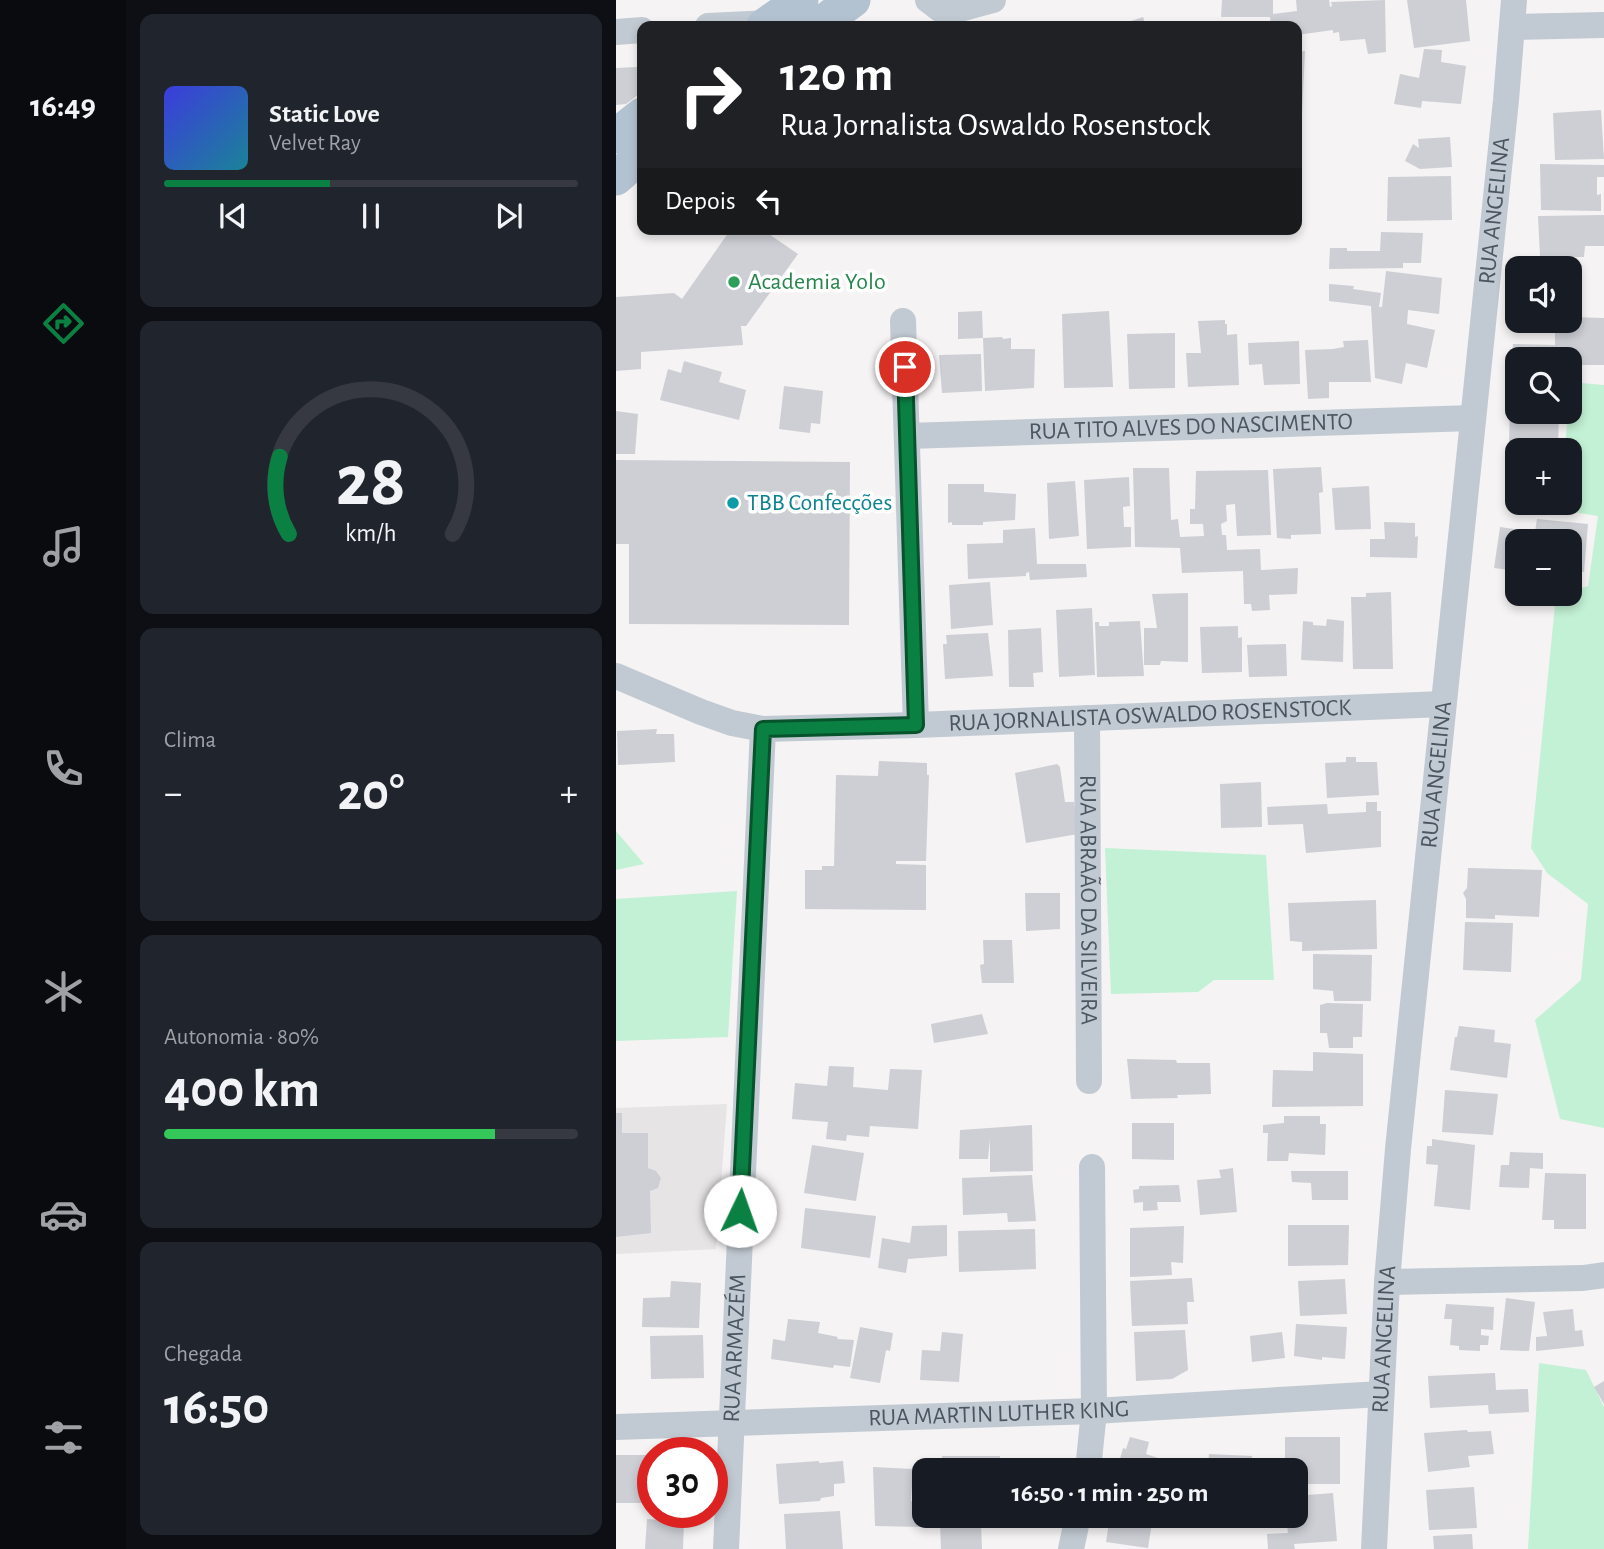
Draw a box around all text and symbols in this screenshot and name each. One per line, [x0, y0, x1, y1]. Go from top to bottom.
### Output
icon: right [665, 49, 756, 140]
text: 120 m [780, 51, 893, 100]
text: 16:49 [30, 90, 96, 122]
text: Static Love [269, 101, 380, 127]
text: Rua Jornalista Oswaldo Rosenstock [780, 109, 1211, 141]
text: Velvet Ray [269, 132, 361, 155]
street label: RUA ANGELINA [1475, 136, 1514, 285]
icon: left [750, 182, 788, 220]
text: Depois [665, 188, 736, 214]
icon: previous [214, 197, 252, 235]
icon: pause [352, 197, 390, 235]
icon: next [490, 197, 528, 235]
map controls [1505, 256, 1582, 606]
button: sound [1505, 256, 1582, 333]
place label: Academia Yolo [748, 270, 886, 294]
marker: Academia Yolo [726, 274, 742, 290]
icon: directions [39, 299, 88, 348]
pin [875, 337, 935, 397]
button: search [1505, 347, 1582, 424]
icon: arrive [886, 348, 924, 386]
street label: RUA TITO ALVES DO NASCIMENTO [1028, 410, 1353, 444]
button: + [1505, 438, 1582, 515]
text: 28 [336, 446, 406, 519]
place label: TBB Confecções [747, 491, 892, 515]
marker: TBB Confecções [725, 495, 741, 511]
text: km/h [345, 520, 397, 545]
icon: music [39, 522, 88, 571]
button: − [1505, 529, 1582, 606]
street label: RUA JORNALISTA OSWALDO ROSENSTOCK [948, 696, 1353, 736]
street label: RUA ANGELINA [1417, 700, 1456, 850]
text: Clima [164, 729, 216, 752]
icon: phone [39, 744, 88, 793]
text: 20° [338, 767, 404, 819]
text: − [164, 775, 182, 813]
text: + [560, 775, 578, 813]
street label: RUA ABRAÃO DA SILVEIRA [1075, 775, 1102, 1025]
icon: climate [39, 967, 88, 1016]
text: Autonomia · 80% [164, 1026, 319, 1049]
text: 400 km [164, 1064, 320, 1116]
position arrow [703, 1174, 777, 1248]
icon: car [39, 1190, 88, 1239]
street label: RUA ANGELINA [1369, 1264, 1400, 1414]
street label: RUA ARMAZÉM [720, 1273, 750, 1423]
text: Chegada [164, 1343, 242, 1366]
text: 16:50 [164, 1381, 269, 1433]
street label: RUA MARTIN LUTHER KING [868, 1397, 1130, 1431]
icon: filters [39, 1413, 88, 1462]
speed limit sign: 30 [637, 1437, 728, 1528]
text: 16:50 · 1 min · 250 m [1011, 1480, 1209, 1506]

